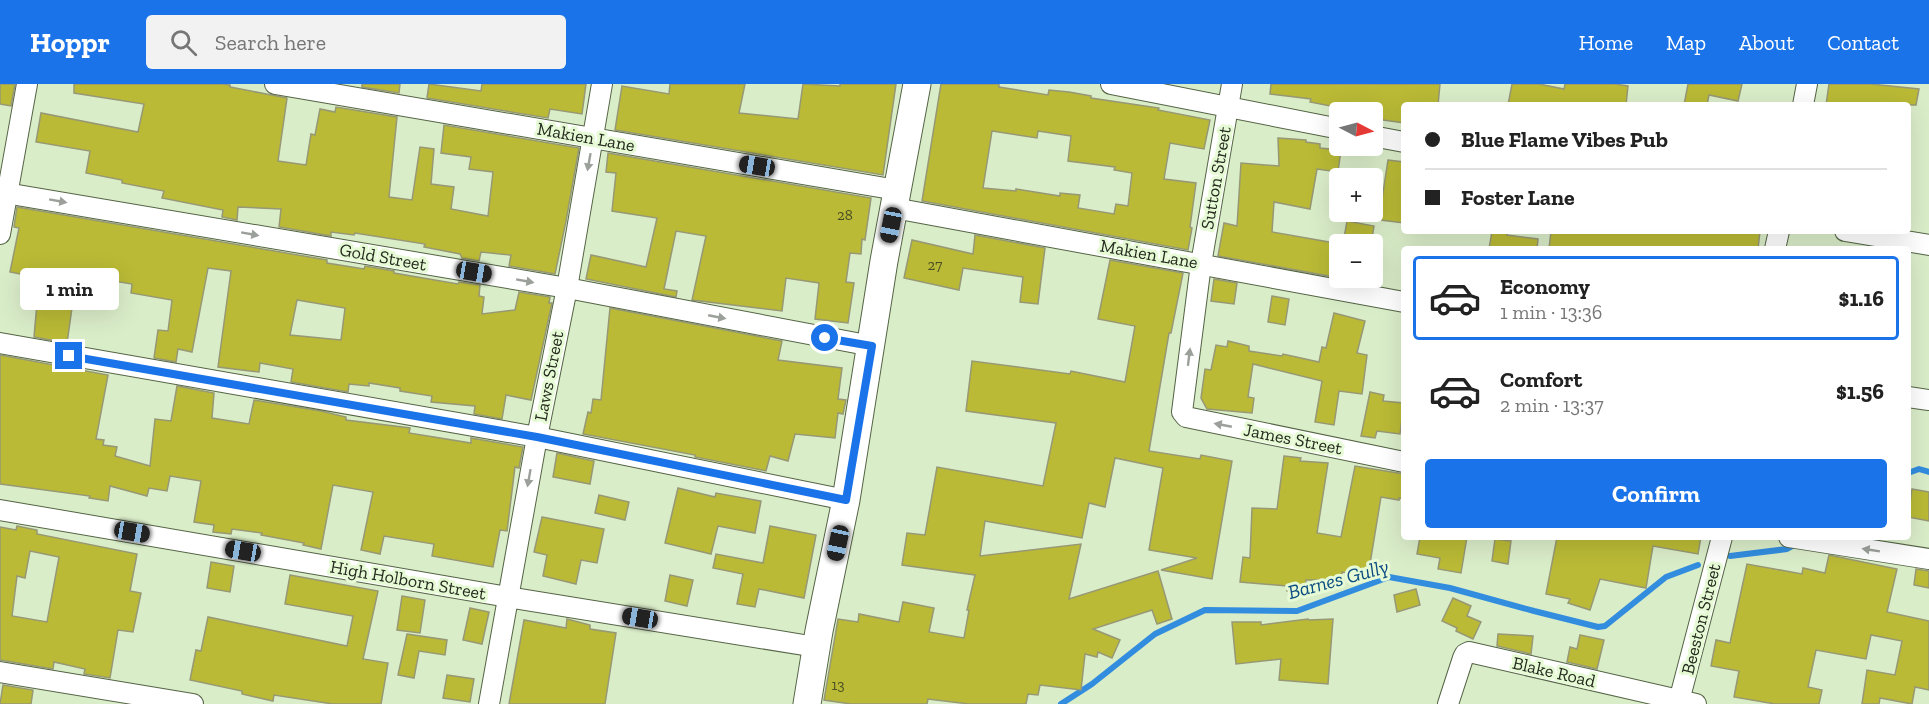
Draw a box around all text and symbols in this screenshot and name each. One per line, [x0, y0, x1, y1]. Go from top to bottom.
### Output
search box [146, 15, 566, 69]
text: Hoppr [30, 26, 110, 59]
icon: search [167, 26, 200, 59]
text: Search here [215, 29, 326, 56]
text: Home [1579, 30, 1633, 55]
text: Map [1666, 30, 1706, 55]
text: About [1739, 30, 1794, 55]
text: Contact [1827, 30, 1899, 55]
north arrow [1329, 102, 1383, 156]
map controls [1329, 102, 1383, 288]
street label: Makien Lane [535, 118, 637, 156]
street label: Sutton Street [1196, 125, 1236, 231]
text: Blue Flame Vibes Pub [1461, 126, 1668, 153]
one-way arrow [584, 153, 593, 172]
car [738, 154, 776, 178]
button: + [1329, 168, 1383, 222]
text: Foster Lane [1461, 184, 1575, 211]
one-way arrow [48, 197, 67, 206]
house number: 28 [837, 206, 853, 224]
car [879, 206, 903, 244]
one-way arrow [241, 230, 260, 239]
button: − [1329, 234, 1383, 288]
street label: Makien Lane [1098, 235, 1200, 273]
street label: Gold Street [338, 239, 428, 276]
house number: 27 [928, 256, 942, 274]
car [455, 260, 493, 284]
callout: 1 min [20, 269, 118, 311]
icon: car [1428, 271, 1482, 325]
text: Economy [1500, 273, 1590, 300]
text: 1 min [46, 277, 93, 301]
one-way arrow [516, 277, 535, 286]
text: $1.16 [1839, 285, 1884, 312]
text: 1 min · 13:36 [1500, 300, 1602, 324]
one-way arrow [707, 313, 726, 322]
route start [811, 324, 838, 351]
street label: Laws Street [530, 329, 569, 423]
route end [55, 342, 82, 369]
one-way arrow [1185, 347, 1194, 366]
icon: car [1428, 364, 1482, 418]
text: Comfort [1500, 366, 1582, 393]
text: $1.56 [1836, 378, 1884, 405]
text: 2 min · 13:37 [1500, 393, 1604, 417]
street label: James Street [1242, 419, 1344, 459]
one-way arrow [1213, 420, 1232, 429]
button: Confirm [1425, 459, 1887, 528]
one-way arrow [525, 469, 534, 488]
car [113, 520, 151, 544]
car [825, 524, 851, 562]
car [224, 539, 262, 563]
one-way arrow [1862, 545, 1881, 554]
water label: Barnes Gully [1285, 554, 1391, 604]
street label: High Holborn Street [328, 555, 488, 605]
street label: Beeston Street [1677, 561, 1725, 677]
car [621, 606, 659, 630]
street label: Blake Road [1510, 652, 1598, 692]
house number: 13 [831, 676, 845, 694]

